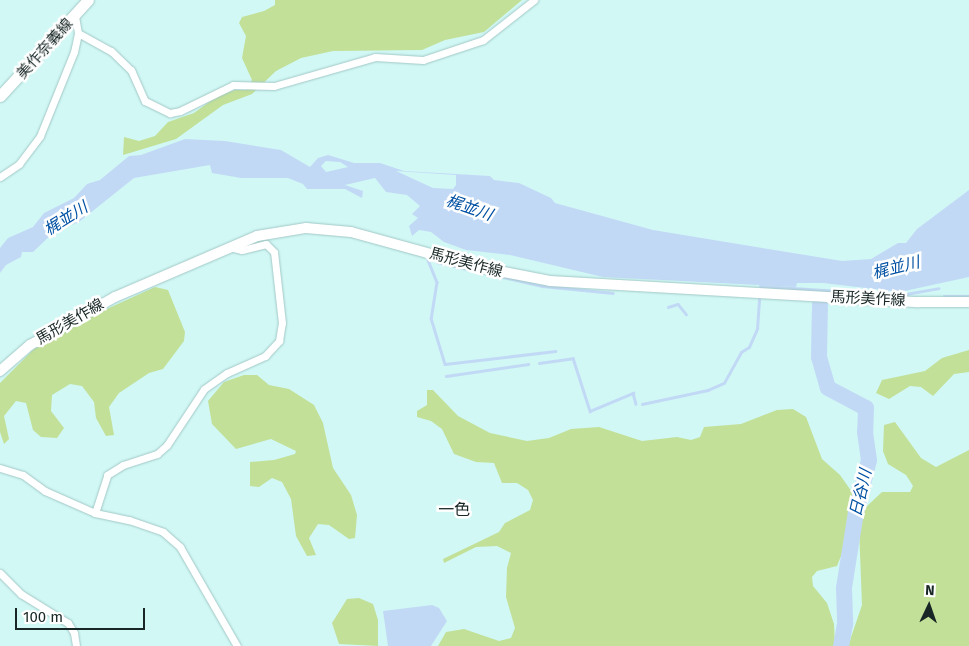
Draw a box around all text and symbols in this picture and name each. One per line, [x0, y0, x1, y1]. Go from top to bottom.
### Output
street label: 美作奈義線 [13, 15, 77, 83]
water label: 梶並川 [443, 191, 495, 225]
water label: 梶並川 [41, 198, 91, 240]
street label: 馬形美作線 [427, 245, 505, 281]
water label: 梶並川 [870, 253, 922, 283]
street label: 馬形美作線 [830, 288, 906, 310]
street label: 馬形美作線 [33, 295, 107, 349]
water label: 日谷川 [846, 467, 876, 519]
district label: 一色 [438, 500, 470, 520]
north arrow [904, 581, 954, 631]
text: N [925, 582, 935, 599]
scale bar [18, 598, 148, 630]
text: 100 m [23, 608, 63, 626]

